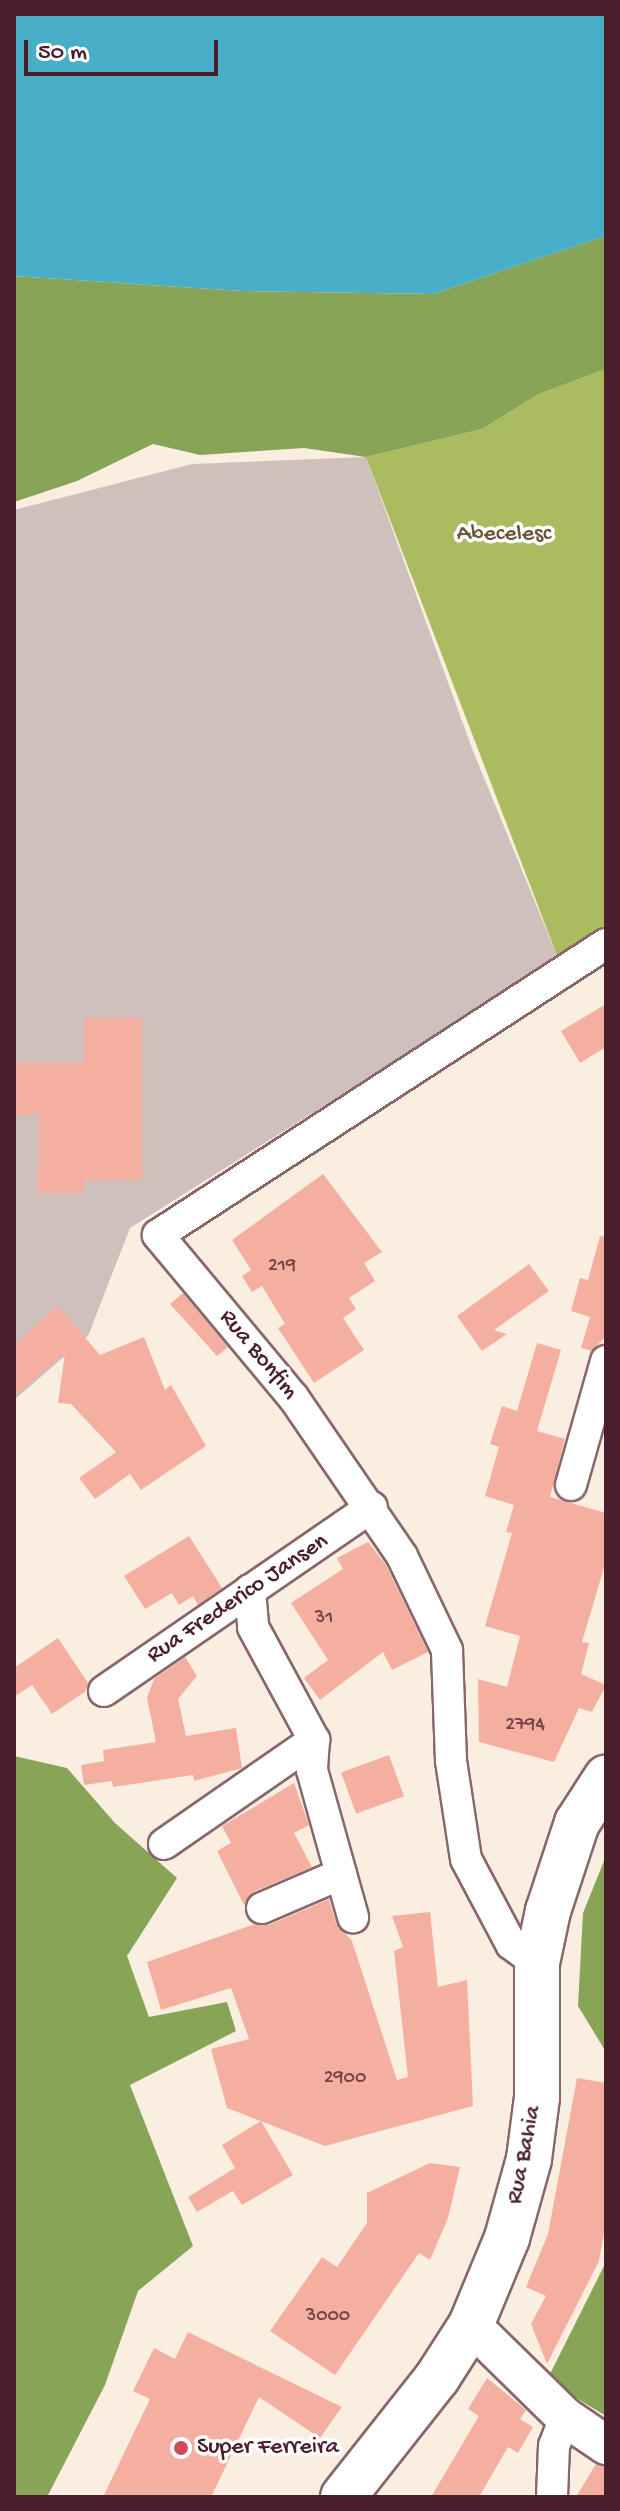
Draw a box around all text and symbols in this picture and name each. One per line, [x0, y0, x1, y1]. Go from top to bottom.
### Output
scale bar [28, 24, 222, 74]
text: 50 m [38, 39, 87, 68]
park label: Abecelesc [457, 521, 551, 549]
house number: 219 [268, 1254, 296, 1278]
street label: Rua Bonfim [212, 1304, 304, 1406]
street label: Rua Frederico Jansen [142, 1528, 334, 1670]
house number: 31 [315, 1606, 333, 1630]
house number: 2794 [505, 1713, 545, 1737]
house number: 2900 [324, 2066, 366, 2090]
street label: Rua Bahia [501, 2103, 549, 2207]
house number: 3000 [306, 2304, 350, 2328]
place label: Super Ferreira [197, 2434, 339, 2462]
marker: Super Ferreira [172, 2439, 190, 2457]

